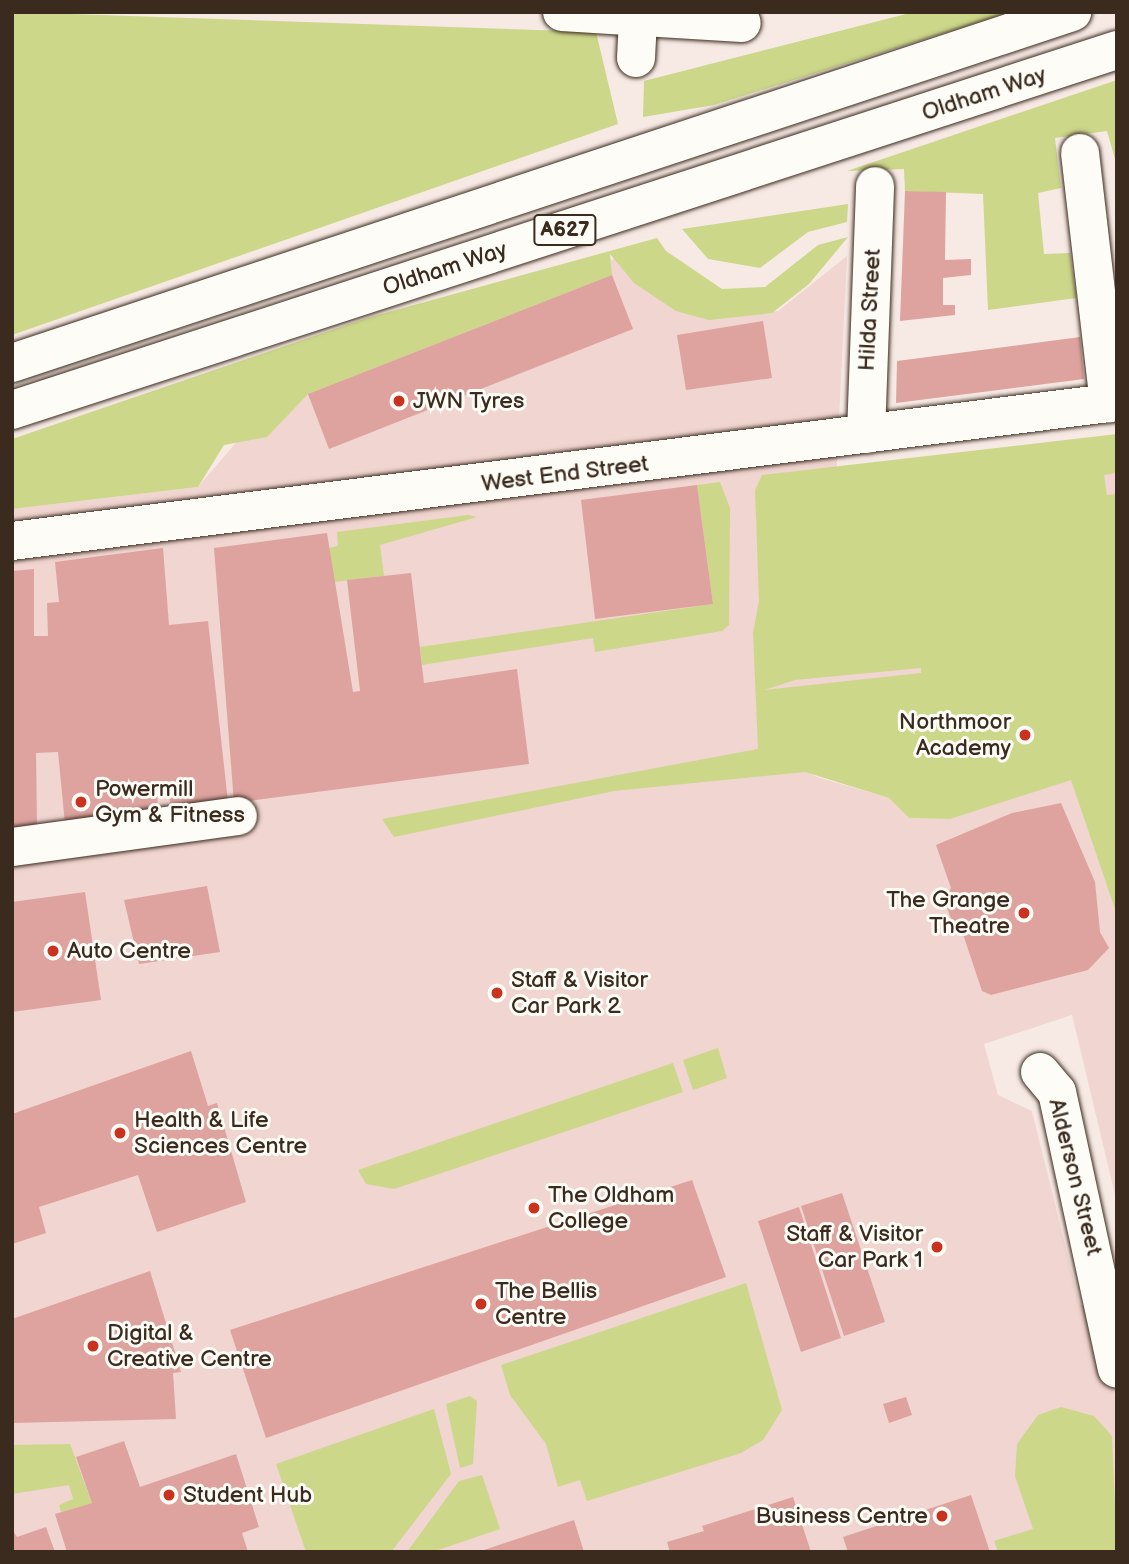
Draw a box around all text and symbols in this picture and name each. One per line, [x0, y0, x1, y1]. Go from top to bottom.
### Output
street label: Oldham Way [918, 61, 1050, 127]
road number: A627 [532, 212, 598, 247]
street label: Oldham Way [379, 236, 511, 302]
street label: Hilda Street [853, 248, 887, 372]
place label: JWN Tyres [413, 387, 525, 415]
marker: JWN Tyres [391, 393, 407, 409]
street label: West End Street [480, 450, 650, 498]
place label: Northmoor Academy [899, 708, 1011, 762]
marker: Northmoor Academy [1017, 727, 1033, 743]
place label: Powermill Gym & Fitness [95, 775, 245, 829]
marker: Powermill Gym & Fitness [73, 794, 89, 810]
place label: The Grange Theatre [886, 886, 1010, 940]
marker: The Grange Theatre [1016, 905, 1032, 921]
place label: Auto Centre [67, 937, 191, 965]
marker: Auto Centre [45, 943, 61, 959]
place label: Staff & Visitor Car Park 2 [511, 966, 649, 1020]
marker: Staff & Visitor Car Park 2 [489, 985, 505, 1001]
street label: Alderson Street [1042, 1096, 1108, 1258]
place label: Health & Life Sciences Centre [134, 1106, 307, 1160]
marker: Health & Life Sciences Centre [112, 1125, 128, 1141]
place label: The Oldham College [548, 1181, 674, 1235]
marker: The Oldham College [526, 1200, 542, 1216]
place label: Staff & Visitor Car Park 1 [785, 1220, 923, 1274]
marker: Staff & Visitor Car Park 1 [929, 1239, 945, 1255]
place label: The Bellis Centre [495, 1277, 597, 1331]
marker: The Bellis Centre [473, 1296, 489, 1312]
place label: Digital & Creative Centre [107, 1319, 272, 1373]
marker: Digital & Creative Centre [85, 1338, 101, 1354]
place label: Student Hub [183, 1481, 312, 1509]
marker: Student Hub [161, 1487, 177, 1503]
place label: Business Centre [756, 1502, 928, 1530]
marker: Business Centre [934, 1508, 950, 1524]

